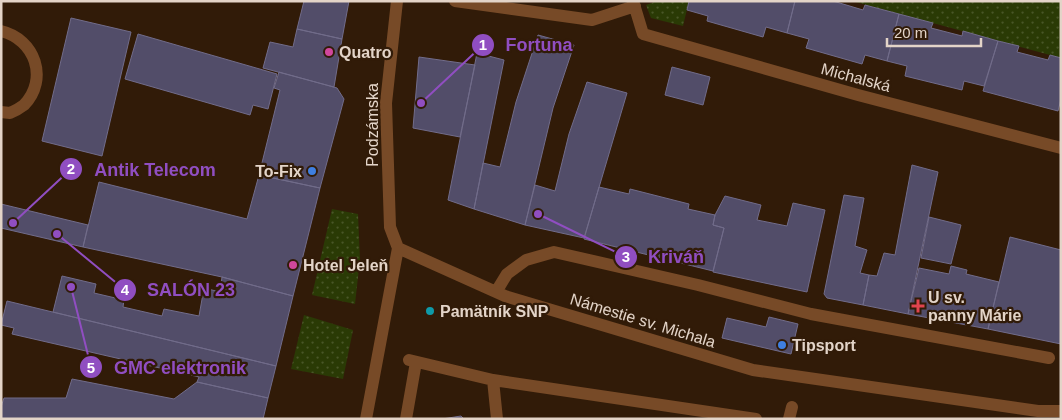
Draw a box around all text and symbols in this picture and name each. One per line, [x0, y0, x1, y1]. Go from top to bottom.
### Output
scale bar [887, 15, 981, 47]
text: 20 m [894, 24, 927, 41]
callout: Fortuna [470, 28, 582, 61]
text: Fortuna [506, 35, 573, 55]
text: 1 [479, 36, 487, 53]
place label: Quatro [339, 44, 392, 61]
marker: Quatro [323, 46, 335, 58]
street label: Michalská [819, 60, 893, 95]
street label: Podzámska [364, 83, 381, 167]
callout: Antik Telecom [59, 153, 225, 186]
text: 2 [67, 160, 75, 177]
text: Antik Telecom [94, 160, 216, 180]
place label: To-Fix [255, 163, 302, 180]
marker: To-Fix [306, 165, 318, 177]
callout: Kriváň [613, 241, 714, 274]
text: Kriváň [648, 247, 704, 267]
text: 3 [622, 248, 630, 265]
place label: Hotel Jeleň [303, 257, 388, 274]
marker: Hotel Jeleň [287, 259, 299, 271]
callout: SALÓN 23 [112, 273, 245, 306]
text: SALÓN 23 [147, 279, 235, 300]
text: 4 [121, 281, 130, 298]
place label: U sv. panny Márie [928, 289, 1021, 324]
street label: Námestie sv. Michala [568, 290, 718, 351]
marker: U sv. panny Márie [912, 300, 924, 312]
place label: Pamätník SNP [440, 303, 549, 320]
marker: Pamätník SNP [424, 305, 436, 317]
place label: Tipsport [792, 337, 856, 354]
marker: Tipsport [776, 339, 788, 351]
callout: GMC elektronik [79, 351, 256, 384]
text: GMC elektronik [114, 358, 247, 378]
text: 5 [87, 359, 95, 376]

